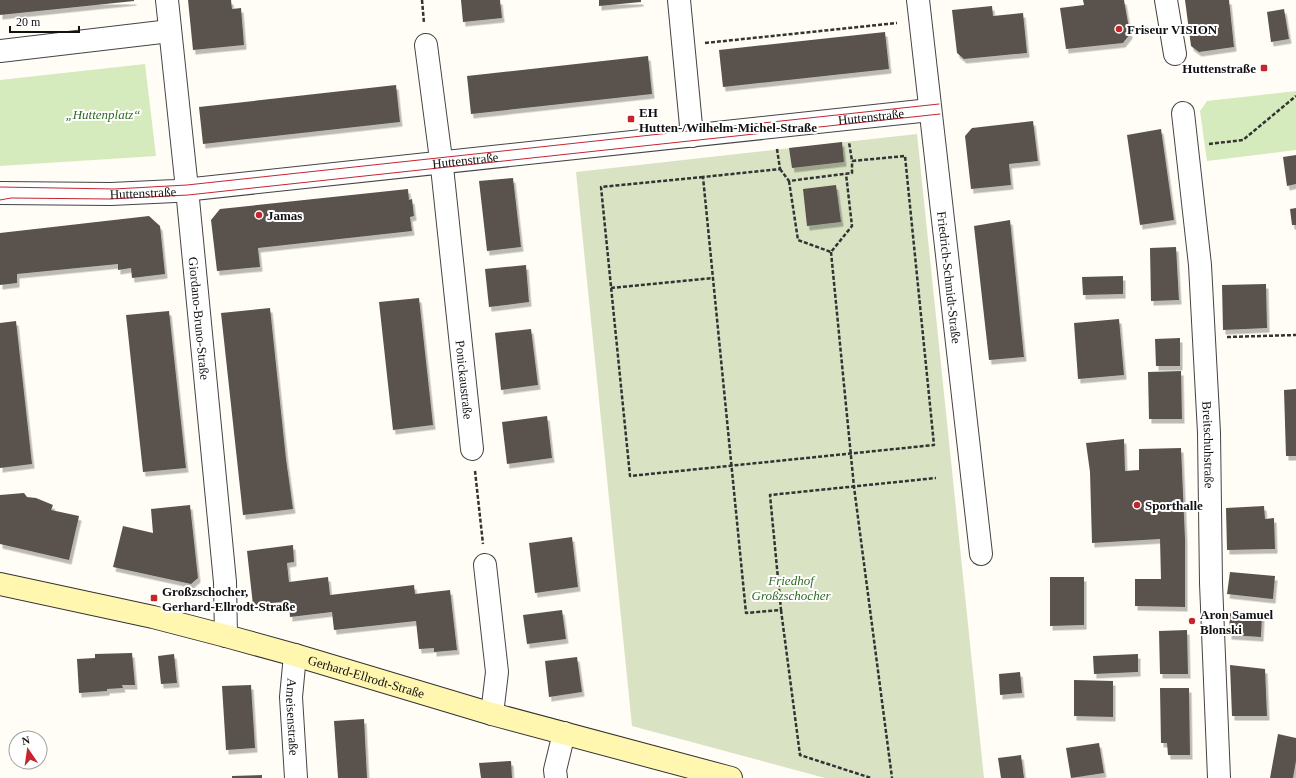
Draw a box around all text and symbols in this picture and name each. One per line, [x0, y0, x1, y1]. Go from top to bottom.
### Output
scale bar [10, 8, 79, 34]
text: 20 m [16, 15, 41, 29]
place label: Friseur VISION [1127, 22, 1218, 37]
marker: Friseur VISION [1114, 24, 1124, 34]
place label: Huttenstraße [1182, 61, 1256, 76]
marker: Huttenstraße [1259, 63, 1269, 73]
place label: EH Hutten-/Wilhelm-Michel-Straße [639, 105, 817, 135]
street label: Huttenstraße [837, 106, 905, 128]
park label: „Huttenplatz“ [65, 107, 141, 122]
marker: EH Hutten-/Wilhelm-Michel-Straße [626, 114, 636, 124]
street label: Huttenstraße [431, 149, 499, 171]
street label: Huttenstraße [109, 184, 177, 202]
place label: Jamas [267, 208, 302, 223]
marker: Jamas [254, 210, 264, 220]
street label: Friedrich-Schmidt-Straße [934, 210, 964, 344]
street label: Giordano-Bruno-Straße [186, 256, 212, 381]
street label: Ponickaustraße [452, 339, 476, 420]
street label: Breitschuhstraße [1199, 401, 1217, 489]
place label: Sporthalle [1145, 498, 1203, 513]
marker: Sporthalle [1132, 500, 1142, 510]
park label: Friedhof Großzschocher [752, 573, 831, 603]
place label: Großzschocher, Gerhard-Ellrodt-Straße [162, 584, 296, 614]
marker: Großzschocher, Gerhard-Ellrodt-Straße [149, 593, 159, 603]
place label: Aron Samuel Blonski [1200, 607, 1273, 637]
marker: Aron Samuel Blonski [1187, 616, 1197, 626]
street label: Gerhard-Ellrodt-Straße [306, 652, 426, 701]
street label: Ameisenstraße [283, 677, 302, 756]
north arrow [8, 730, 48, 770]
text: N [21, 734, 31, 747]

